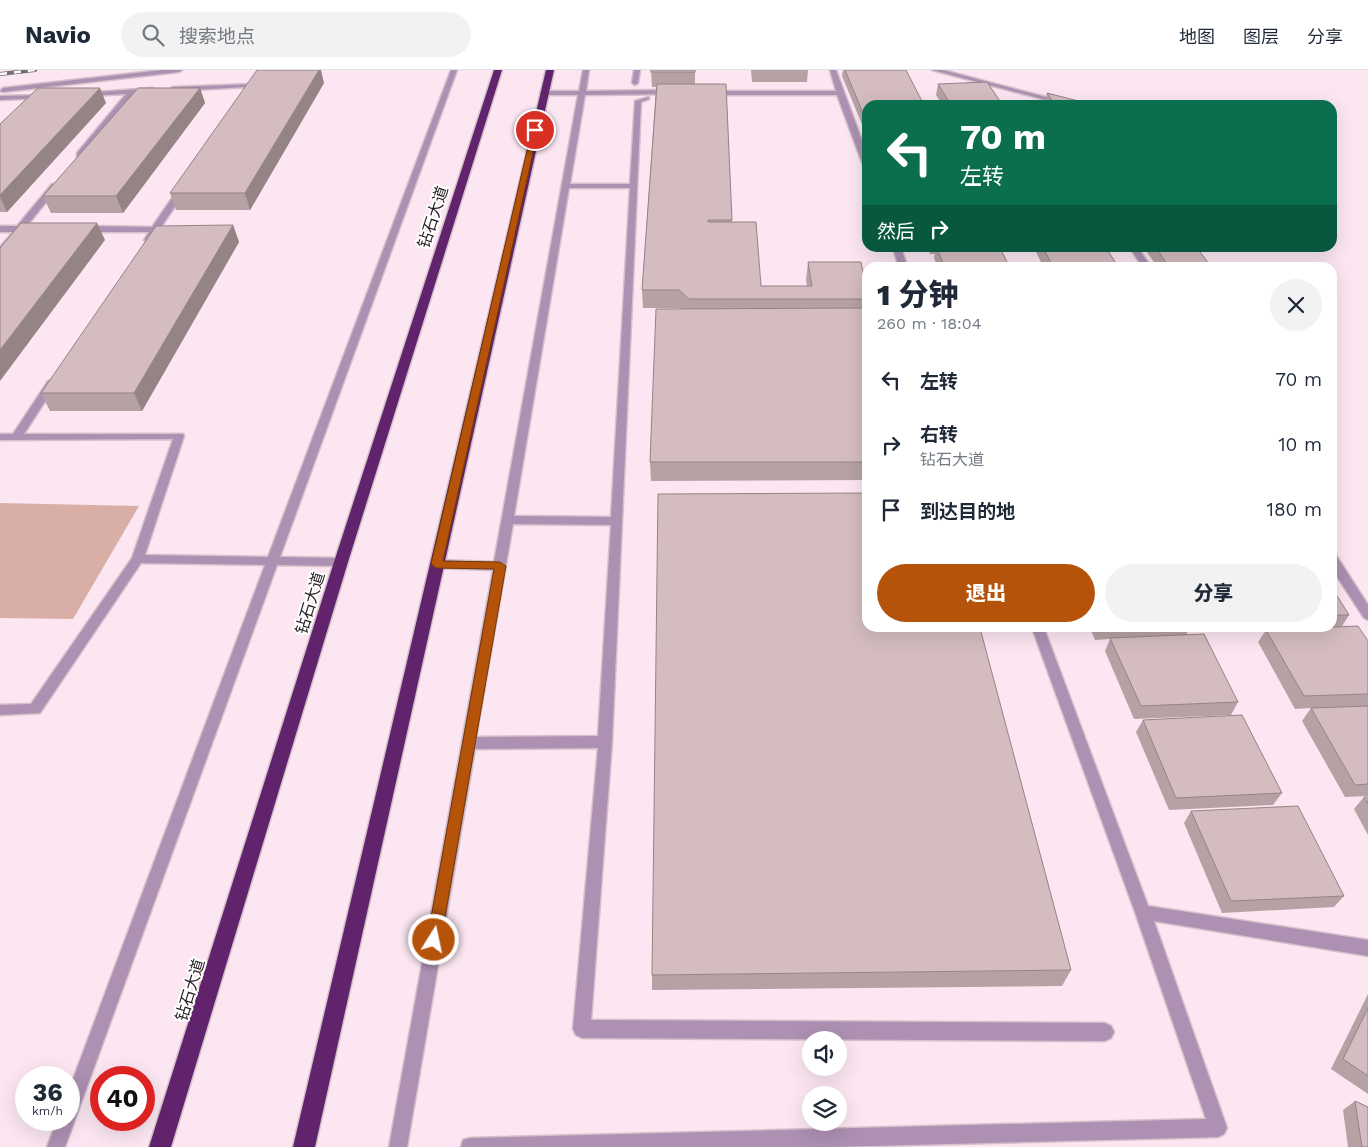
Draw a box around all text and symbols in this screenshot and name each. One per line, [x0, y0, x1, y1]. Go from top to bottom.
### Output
search box [121, 12, 471, 57]
text: Navio [25, 21, 91, 49]
icon: search [139, 21, 167, 49]
text: 搜索地点 [179, 25, 255, 48]
text: 地图 [1179, 26, 1215, 47]
text: 图层 [1243, 26, 1279, 47]
text: 分享 [1307, 26, 1343, 47]
pin [514, 109, 556, 151]
icon: arrive [521, 116, 549, 144]
text: 70 m [960, 116, 1046, 158]
icon: left [877, 120, 942, 185]
text: 左转 [960, 164, 1004, 189]
street label: 钻石大道 [414, 184, 452, 250]
icon: right [925, 215, 953, 243]
text: 然后 [877, 220, 915, 243]
text: 1 分钟 [877, 277, 958, 312]
button: close [1270, 279, 1322, 331]
text: 260 m · 18:04 [877, 314, 981, 333]
icon: left [877, 366, 905, 394]
text: 70 m [1275, 368, 1322, 391]
text: 左转 [920, 370, 958, 393]
text: 右转 [920, 423, 958, 446]
icon: right [877, 431, 905, 459]
text: 10 m [1278, 433, 1322, 456]
text: 钻石大道 [920, 450, 984, 469]
icon: arrive [877, 496, 905, 524]
text: 180 m [1266, 498, 1322, 521]
text: 到达目的地 [920, 500, 1015, 523]
button: 退出 [877, 564, 1095, 622]
button: 分享 [1105, 564, 1322, 622]
street label: 钻石大道 [292, 570, 328, 636]
position arrow [407, 913, 459, 965]
street label: 钻石大道 [172, 957, 208, 1023]
map controls [802, 1031, 847, 1131]
button: sound [802, 1031, 847, 1076]
speed limit sign: 40 [90, 1066, 155, 1131]
text: 36 [32, 1078, 63, 1107]
button: layers [802, 1086, 847, 1131]
text: km/h [32, 1104, 63, 1118]

